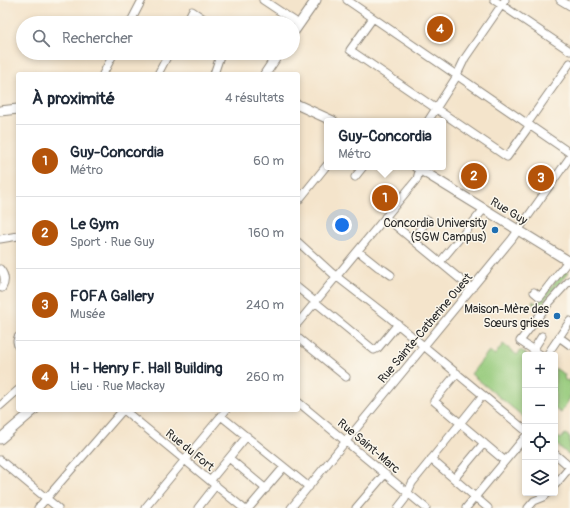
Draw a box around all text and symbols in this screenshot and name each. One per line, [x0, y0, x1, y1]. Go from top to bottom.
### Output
pin: 4 [427, 14, 453, 44]
search box [16, 16, 300, 60]
icon: search [30, 27, 52, 49]
text: Rechercher [62, 29, 133, 48]
text: À proximité [32, 88, 115, 109]
text: 4 résultats [225, 90, 284, 106]
popup [324, 118, 446, 170]
text: Guy-Concordia [338, 127, 432, 146]
text: Guy-Concordia [70, 143, 164, 162]
text: Métro [338, 146, 371, 162]
text: 1 [42, 153, 48, 169]
text: 60 m [253, 153, 284, 169]
pin: 2 [461, 161, 487, 191]
text: Métro [70, 162, 103, 178]
pin: 3 [528, 163, 554, 193]
pin: 1 [372, 183, 398, 213]
street label: Rue Guy [487, 195, 530, 228]
text: Le Gym [70, 215, 119, 234]
your location [332, 215, 352, 235]
place label: Concordia University (SGW Campus) [383, 216, 487, 245]
text: 2 [41, 225, 49, 241]
text: 160 m [248, 225, 284, 241]
marker: Concordia University (SGW Campus) [490, 225, 500, 235]
text: Sport · Rue Guy [70, 234, 154, 250]
street label: Rue Sainte-Catherine Ouest [375, 270, 476, 386]
text: FOFA Gallery [70, 287, 154, 306]
text: 3 [41, 297, 49, 313]
text: 240 m [246, 297, 284, 313]
place label: Maison-Mère des Sœurs grises [464, 302, 550, 331]
text: Musée [70, 306, 105, 322]
marker: Maison-Mère des Sœurs grises [552, 311, 562, 321]
map controls [522, 352, 558, 496]
button: + [522, 352, 558, 388]
text: H - Henry F. Hall Building [70, 359, 223, 378]
text: 4 [41, 369, 49, 385]
text: 260 m [246, 369, 284, 385]
text: Lieu · Rue Mackay [70, 378, 165, 394]
button: − [522, 388, 558, 424]
street label: Rue Saint-Marc [334, 416, 403, 477]
button: locate [522, 424, 558, 460]
street label: Rue du Fort [162, 426, 217, 475]
button: layers [522, 460, 558, 496]

